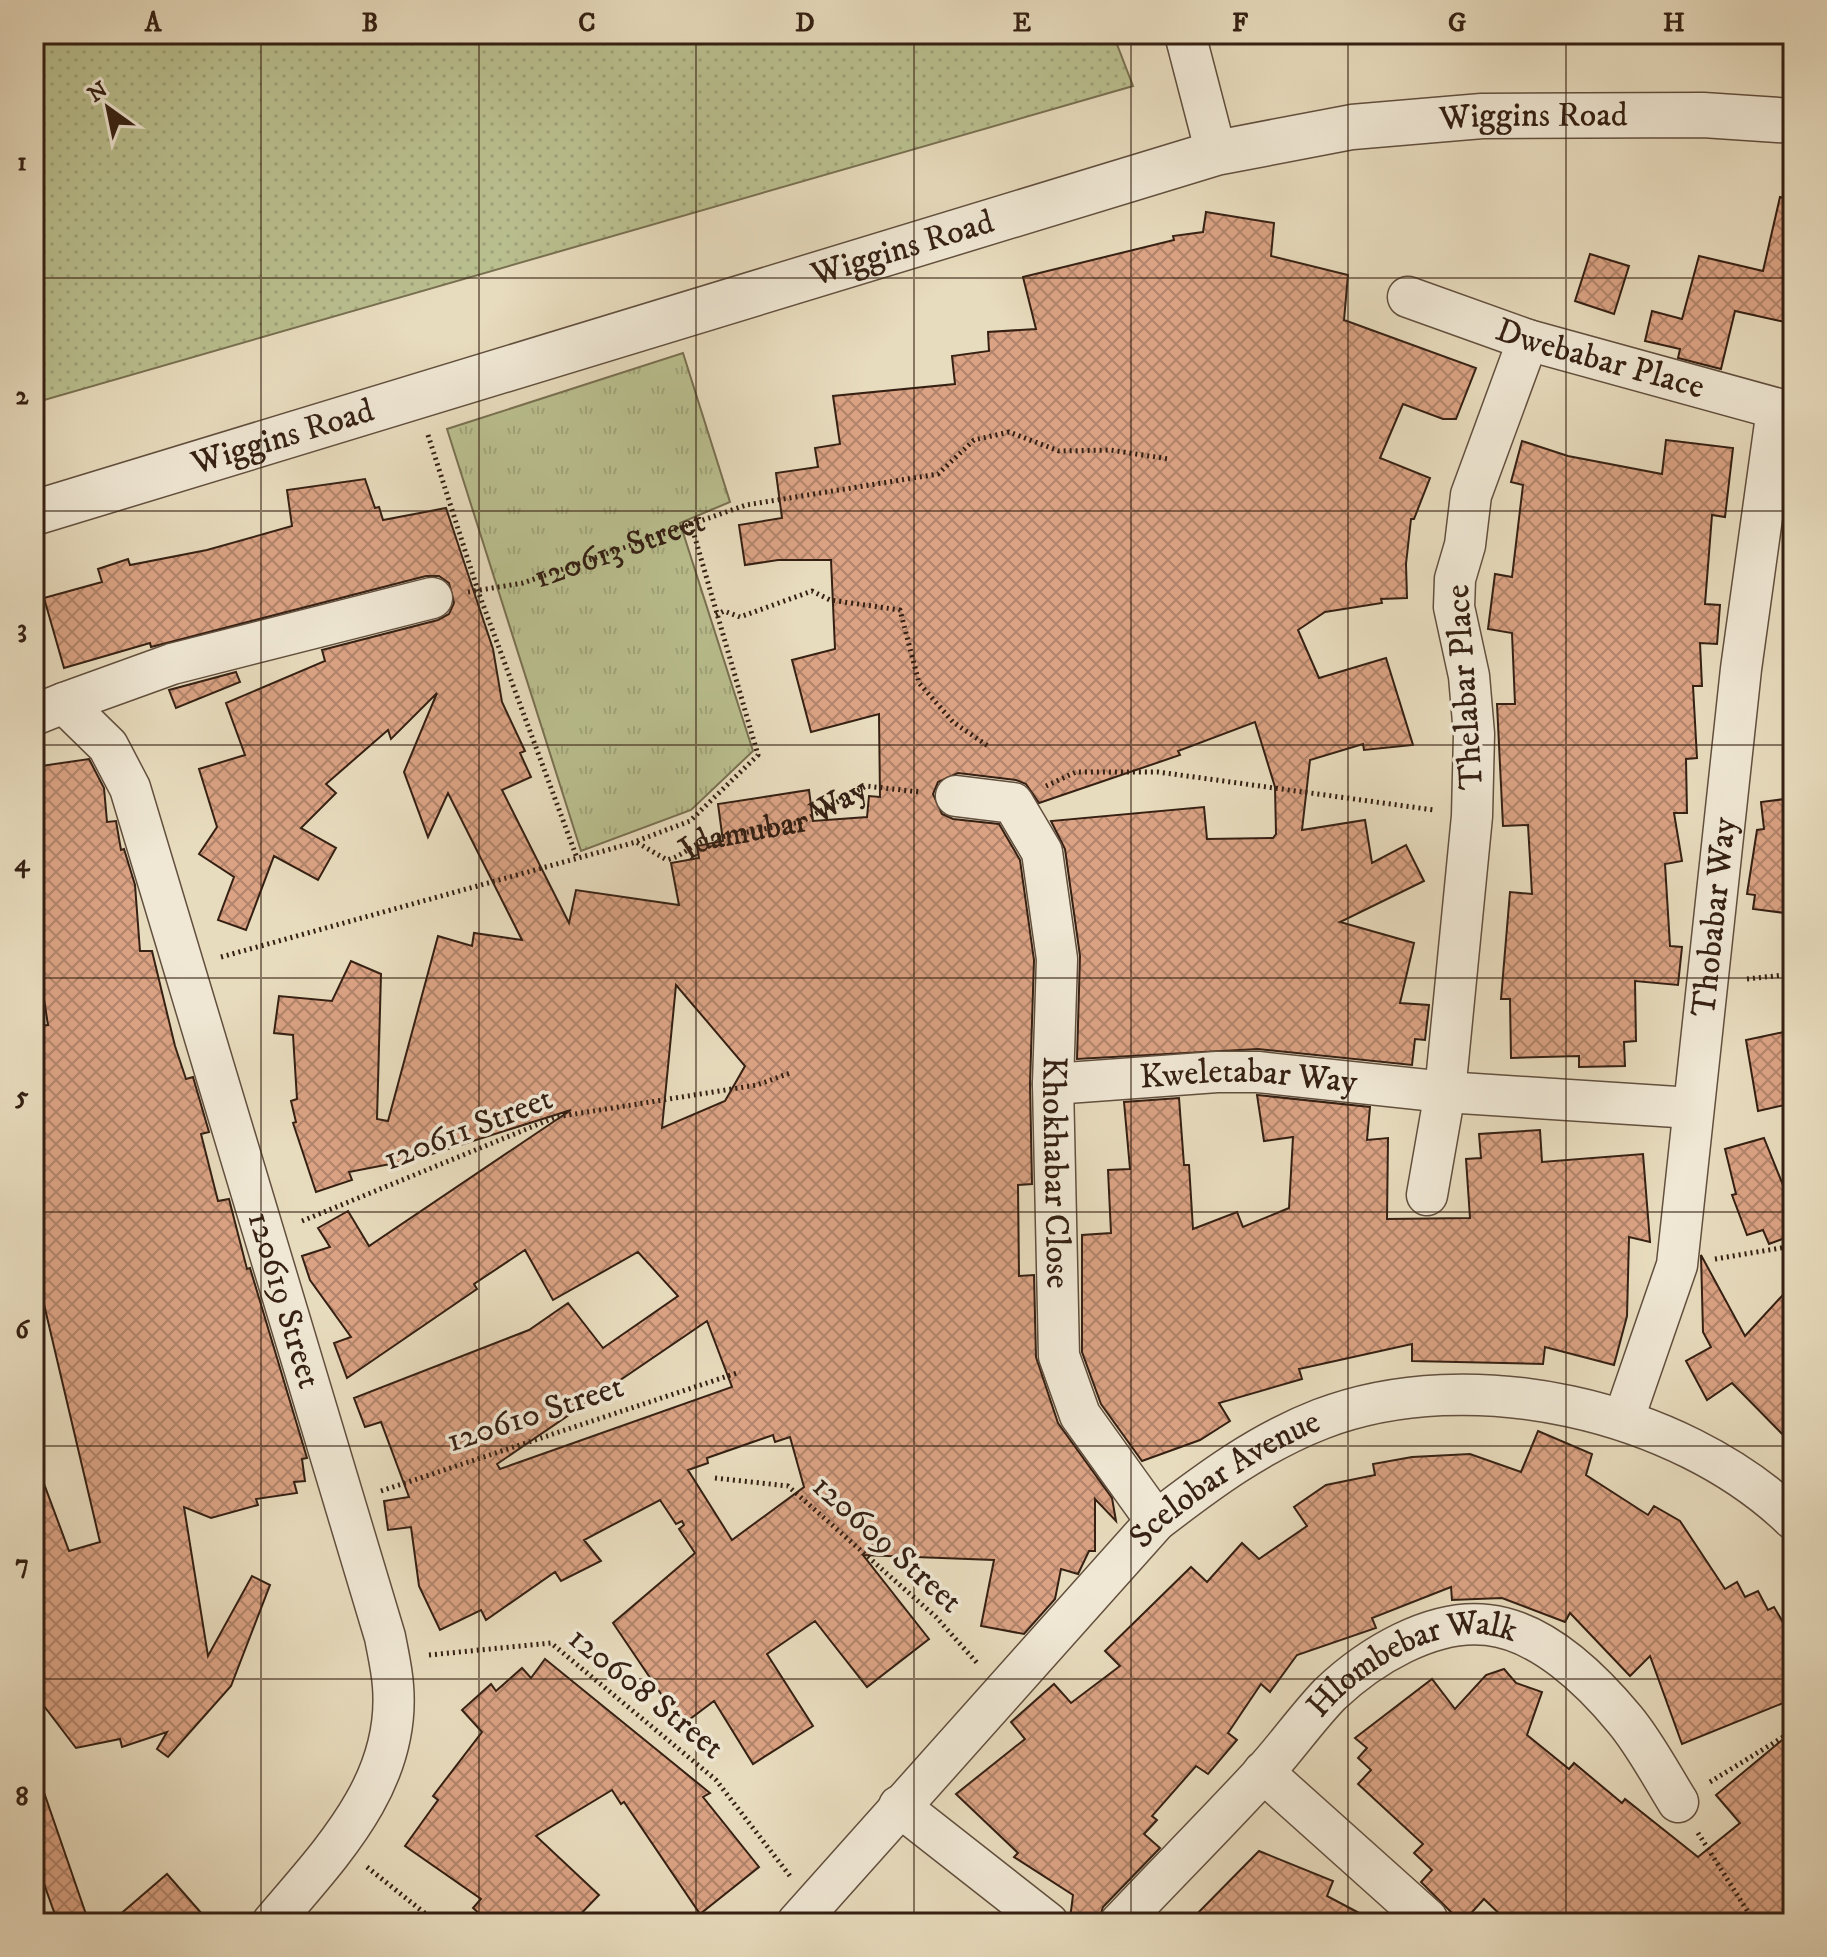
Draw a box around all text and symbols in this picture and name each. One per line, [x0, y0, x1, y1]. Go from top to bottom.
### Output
text: A [144, 7, 163, 40]
text: B [362, 7, 378, 40]
text: C [578, 7, 596, 40]
text: D [795, 7, 815, 40]
text: E [1013, 7, 1031, 40]
text: F [1232, 7, 1249, 40]
text: G [1448, 7, 1466, 40]
text: H [1663, 7, 1685, 40]
north arrow [68, 68, 148, 148]
text: N [83, 76, 113, 109]
street label: Wiggins Road [1437, 94, 1628, 141]
text: 1 [17, 146, 27, 179]
street label: Wiggins Road [805, 201, 999, 296]
street label: Dwebabar Place [1490, 309, 1709, 409]
text: 2 [16, 380, 30, 413]
street label: Wiggins Road [185, 390, 379, 485]
street label: 120613 Street [529, 500, 711, 598]
street label: Thelabar Place [1437, 583, 1493, 791]
text: 3 [17, 613, 27, 646]
street label: Idamubar Way [671, 768, 876, 871]
street label: Thobabar Way [1683, 814, 1746, 1019]
text: 4 [15, 847, 31, 880]
street label: Kweletabar Way [1138, 1051, 1360, 1104]
street label: Khokhabar Close [1032, 1056, 1079, 1289]
street label: 120611 Street [378, 1078, 559, 1180]
text: 5 [15, 1080, 29, 1113]
street label: 120619 Street [238, 1207, 330, 1394]
text: 6 [15, 1314, 30, 1347]
street label: 120610 Street [441, 1366, 629, 1462]
street label: Scelobar Avenue [1121, 1401, 1326, 1557]
street label: 120609 Street [803, 1465, 971, 1623]
text: 7 [15, 1548, 29, 1581]
street label: Hlombebar Walk [1298, 1602, 1523, 1726]
street label: 120608 Street [560, 1617, 732, 1769]
text: 8 [15, 1781, 29, 1814]

